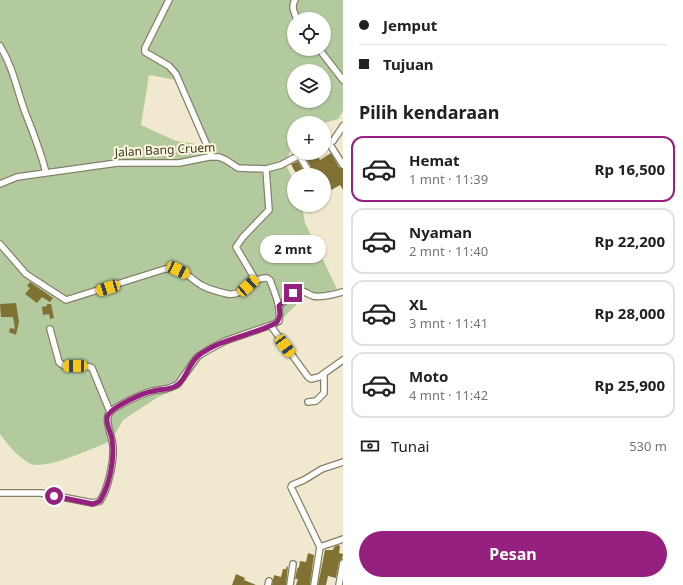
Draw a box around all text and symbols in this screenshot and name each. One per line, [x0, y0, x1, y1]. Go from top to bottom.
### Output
map controls [287, 12, 331, 212]
button: locate [287, 12, 331, 56]
text: Jemput [383, 15, 437, 35]
text: Tujuan [383, 54, 434, 74]
button: layers [287, 64, 331, 108]
text: Pilih kendaraan [359, 100, 499, 124]
button: + [287, 116, 331, 160]
street label: Jalan Bang Cruem [113, 138, 216, 161]
text: Hemat [409, 150, 460, 170]
icon: car [361, 151, 397, 187]
text: Rp 16,500 [595, 159, 665, 179]
button: − [287, 168, 331, 212]
text: 1 mnt · 11:39 [409, 170, 488, 188]
text: Nyaman [409, 222, 472, 242]
icon: car [361, 223, 397, 259]
text: Rp 22,200 [595, 231, 665, 251]
callout: 2 mnt [260, 235, 326, 263]
text: 2 mnt [274, 240, 312, 258]
text: 2 mnt · 11:40 [409, 242, 488, 260]
car [165, 259, 191, 281]
car [235, 274, 261, 298]
car [95, 279, 121, 297]
route end [284, 284, 302, 302]
text: XL [409, 294, 427, 314]
icon: car [361, 295, 397, 331]
text: Rp 28,000 [595, 303, 665, 323]
text: 3 mnt · 11:41 [409, 314, 488, 332]
car [273, 333, 297, 359]
car [63, 360, 87, 372]
text: Moto [409, 366, 448, 386]
icon: car [361, 367, 397, 403]
text: Rp 25,900 [595, 375, 665, 395]
text: 4 mnt · 11:42 [409, 386, 488, 404]
icon: cash [359, 435, 381, 457]
text: Tunai [391, 436, 429, 456]
text: 530 m [629, 437, 667, 455]
route start [45, 487, 63, 505]
button: Pesan [359, 531, 667, 577]

